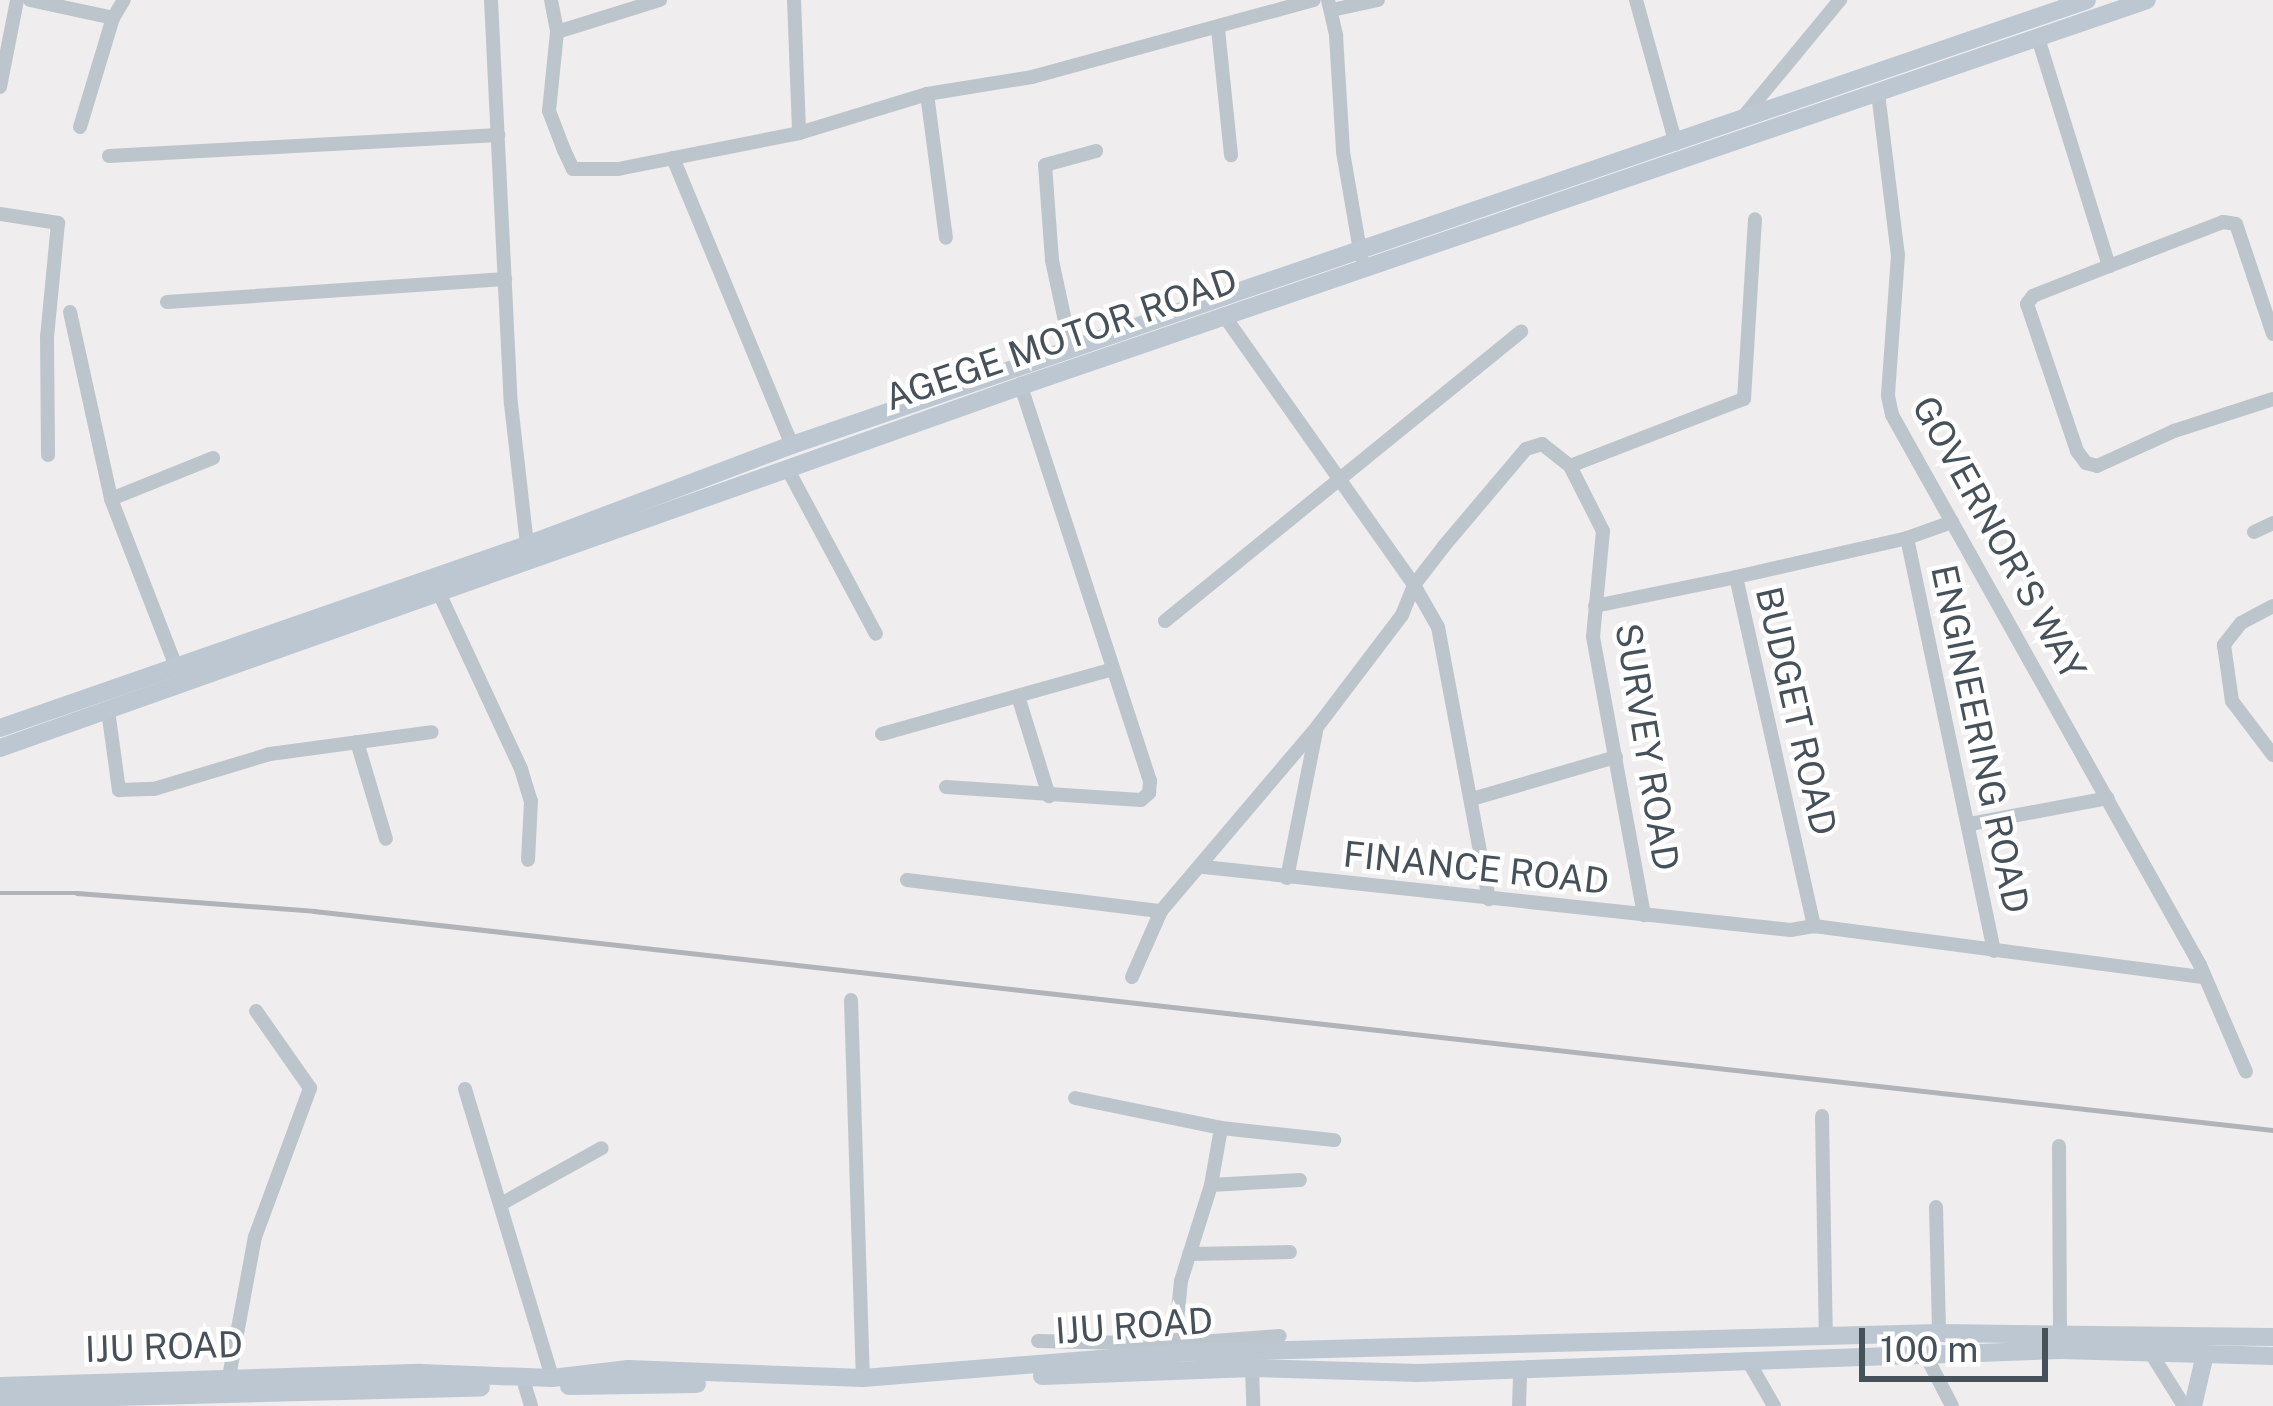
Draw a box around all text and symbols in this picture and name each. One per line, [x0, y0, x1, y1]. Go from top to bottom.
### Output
street label: AGEGE MOTOR ROAD [879, 258, 1243, 420]
street label: GOVERNOR'S WAY [1903, 388, 2095, 688]
street label: ENGINEERING ROAD [1922, 561, 2038, 917]
street label: BUDGET ROAD [1746, 583, 1846, 839]
street label: SURVEY ROAD [1606, 620, 1688, 874]
street label: FINANCE ROAD [1341, 833, 1611, 903]
street label: IJU ROAD [1054, 1299, 1214, 1353]
scale bar [1865, 1304, 2054, 1378]
street label: IJU ROAD [84, 1323, 244, 1371]
text: 100 m [1880, 1328, 1978, 1370]

